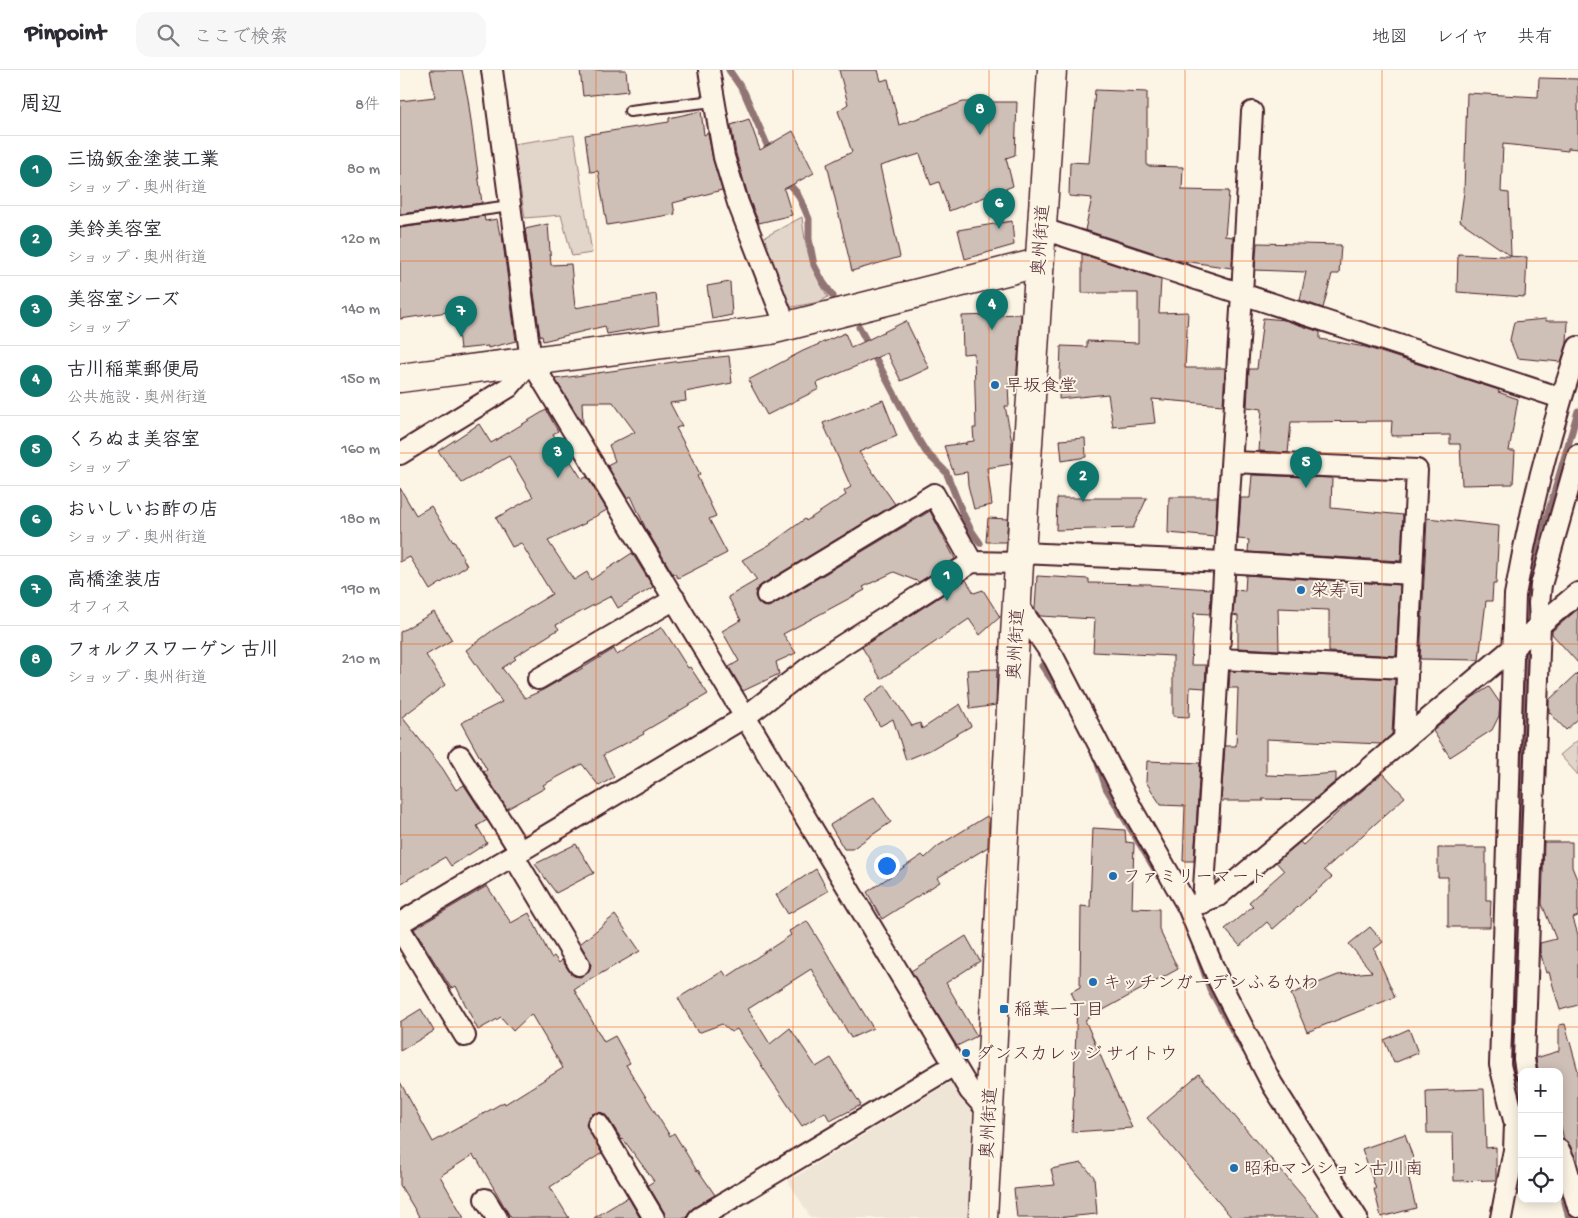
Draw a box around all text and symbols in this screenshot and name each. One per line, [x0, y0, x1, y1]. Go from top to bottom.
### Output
search box [136, 12, 486, 57]
text: Pinpoint [25, 20, 106, 49]
icon: search [154, 21, 182, 49]
text: ここで検索 [194, 27, 289, 50]
text: 地図 [1372, 28, 1408, 49]
text: レイヤ [1436, 28, 1489, 49]
text: 共有 [1517, 28, 1553, 49]
text: 周辺 [20, 94, 62, 119]
pin: 8 [964, 94, 996, 135]
text: 8件 [355, 97, 380, 116]
text: 三協鈑金塗装工業 [67, 150, 219, 173]
text: 1 [33, 161, 39, 180]
text: 80 m [347, 161, 380, 180]
text: ショップ · 奥州街道 [67, 180, 207, 199]
pin: 6 [983, 188, 1015, 229]
street label: 奥州街道 [1029, 203, 1055, 277]
text: 美鈴美容室 [67, 220, 162, 243]
text: 2 [32, 231, 40, 250]
text: 120 m [341, 231, 380, 250]
text: ショップ · 奥州街道 [67, 250, 207, 269]
pin: 4 [976, 289, 1008, 330]
text: 美容室シーズ [67, 290, 179, 313]
pin: 7 [445, 296, 477, 337]
text: 3 [32, 301, 40, 320]
text: 140 m [342, 301, 380, 320]
text: ショップ [67, 320, 130, 339]
text: 古川稲葉郵便局 [67, 360, 200, 383]
text: 4 [32, 371, 40, 390]
text: 150 m [341, 371, 380, 390]
place label: 早坂食堂 [1005, 376, 1077, 398]
marker: 早坂食堂 [989, 379, 1001, 391]
text: 公共施設 · 奥州街道 [67, 390, 208, 409]
text: くろぬま美容室 [67, 430, 200, 453]
pin: 3 [542, 437, 574, 478]
text: 5 [32, 441, 40, 460]
text: 160 m [341, 441, 380, 460]
pin: 5 [1290, 447, 1322, 488]
text: ショップ [67, 460, 130, 479]
pin: 2 [1067, 461, 1099, 502]
text: おいしいお酢の店 [67, 500, 219, 523]
text: 6 [32, 511, 40, 530]
text: 180 m [341, 511, 380, 530]
text: ショップ · 奥州街道 [67, 530, 207, 549]
pin: 1 [931, 560, 963, 601]
text: 高橋塗装店 [67, 570, 162, 593]
text: 7 [32, 581, 40, 600]
text: 190 m [341, 581, 380, 600]
place label: 栄寿司 [1311, 581, 1365, 603]
marker: 栄寿司 [1295, 584, 1307, 596]
text: オフィス [67, 600, 131, 619]
street label: 奥州街道 [1004, 608, 1030, 681]
text: フォルクスワーゲン 古川 [67, 640, 279, 663]
text: 8 [32, 651, 40, 670]
text: 210 m [341, 651, 380, 670]
text: ショップ · 奥州街道 [67, 670, 207, 689]
your location [874, 853, 900, 879]
place label: ファミリーマート [1123, 868, 1267, 889]
marker: ファミリーマート [1107, 870, 1119, 882]
place label: キッチンガーデンふるかわ [1103, 974, 1319, 995]
marker: キッチンガーデンふるかわ [1087, 976, 1099, 988]
place label: 稲葉一丁目 [1014, 1000, 1104, 1022]
marker: 稲葉一丁目 [998, 1003, 1010, 1015]
place label: ダンスカレッジ サイトウ [976, 1044, 1177, 1066]
marker: ダンスカレッジ サイトウ [960, 1047, 972, 1059]
map controls [1518, 1068, 1563, 1203]
button: + [1518, 1068, 1563, 1113]
street label: 奥州街道 [977, 1087, 1003, 1160]
button: − [1518, 1113, 1563, 1158]
button: locate [1518, 1158, 1563, 1203]
place label: 昭和マンション古川南 [1244, 1159, 1423, 1181]
marker: 昭和マンション古川南 [1228, 1162, 1240, 1174]

